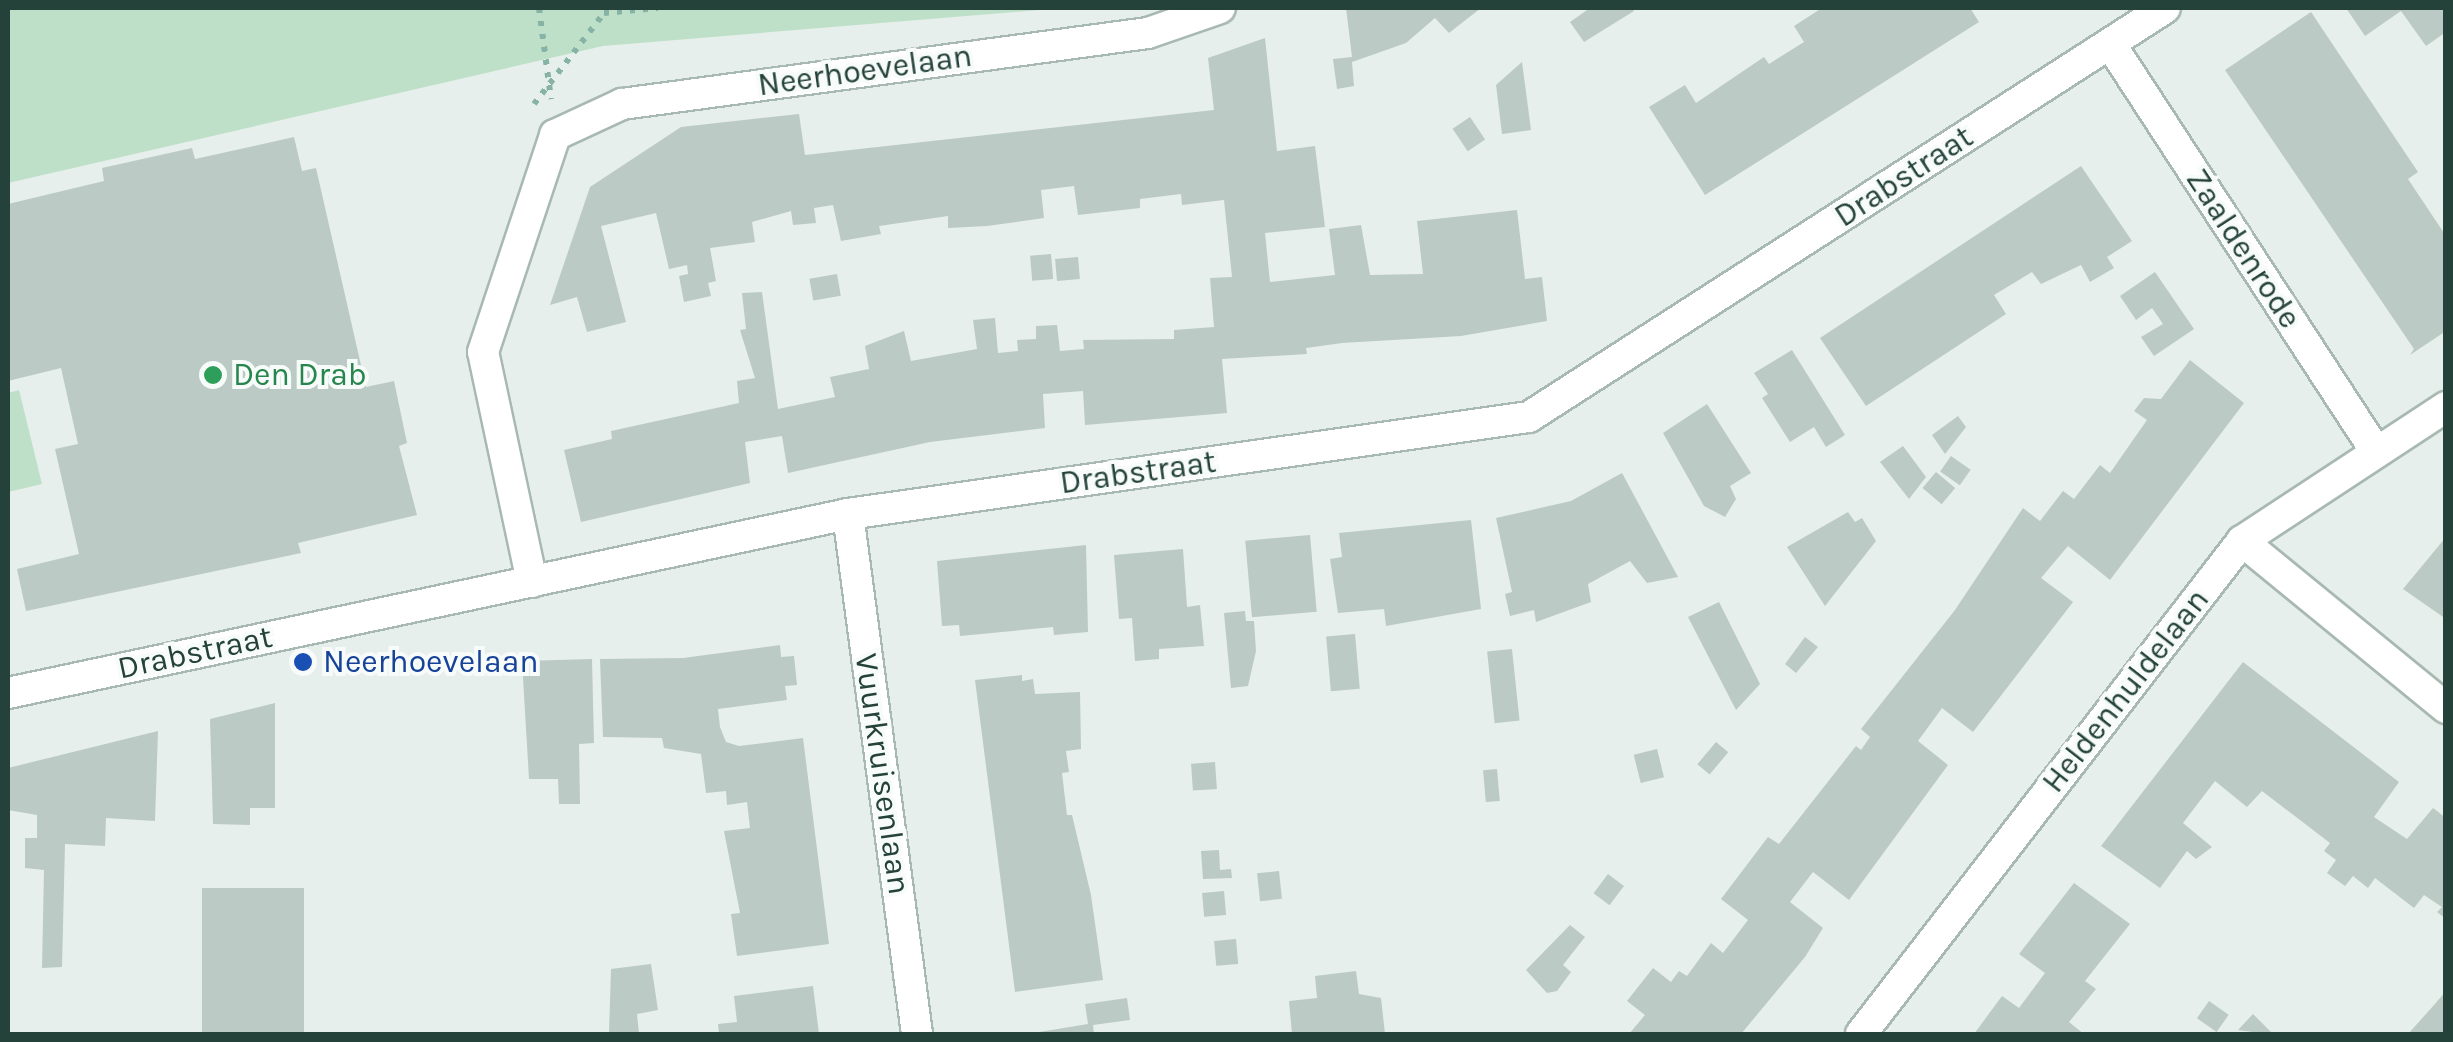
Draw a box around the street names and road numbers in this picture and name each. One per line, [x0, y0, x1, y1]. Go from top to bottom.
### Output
street label: Neerhoevelaan [756, 37, 974, 105]
street label: Drabstraat [1828, 118, 1980, 236]
street label: Zaaldenrode [2177, 162, 2309, 336]
street label: Drabstraat [1058, 443, 1218, 503]
street label: Heldenhuldelaan [2035, 581, 2217, 801]
street label: Drabstraat [114, 618, 276, 688]
street label: Vuurkruisenlaan [846, 651, 918, 897]

